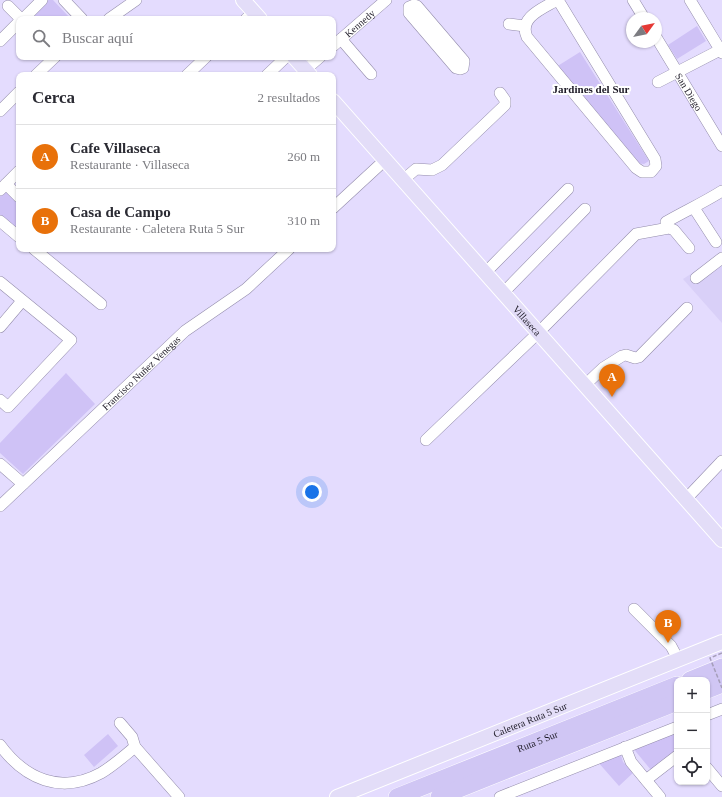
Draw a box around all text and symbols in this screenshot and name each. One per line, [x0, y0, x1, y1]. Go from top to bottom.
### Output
street label: Kennedy [343, 7, 377, 39]
north arrow [626, 12, 662, 48]
search box [16, 16, 336, 60]
icon: search [30, 27, 52, 49]
text: Buscar aquí [62, 30, 133, 46]
street label: San Diego [673, 71, 704, 113]
district label: Jardines del Sur [552, 83, 630, 95]
text: Cerca [32, 88, 75, 107]
text: 2 resultados [258, 90, 320, 105]
text: Cafe Villaseca [70, 140, 160, 156]
text: A [40, 149, 50, 164]
text: 260 m [287, 149, 320, 164]
text: Restaurante · Villaseca [70, 157, 190, 172]
text: Casa de Campo [70, 204, 171, 220]
text: B [41, 213, 49, 228]
text: 310 m [287, 213, 320, 228]
text: Restaurante · Caletera Ruta 5 Sur [70, 221, 244, 236]
street label: Villaseca [511, 303, 544, 338]
street label: Francisco Nuñez Venegas [100, 333, 183, 413]
pin: A [599, 364, 625, 397]
your location [302, 482, 322, 502]
pin: B [655, 610, 681, 643]
map controls [674, 677, 710, 785]
button: + [674, 677, 710, 713]
street label: Caletera Ruta 5 Sur [492, 700, 569, 740]
button: − [674, 713, 710, 749]
street label: Ruta 5 Sur [515, 728, 560, 754]
button: locate [674, 749, 710, 785]

